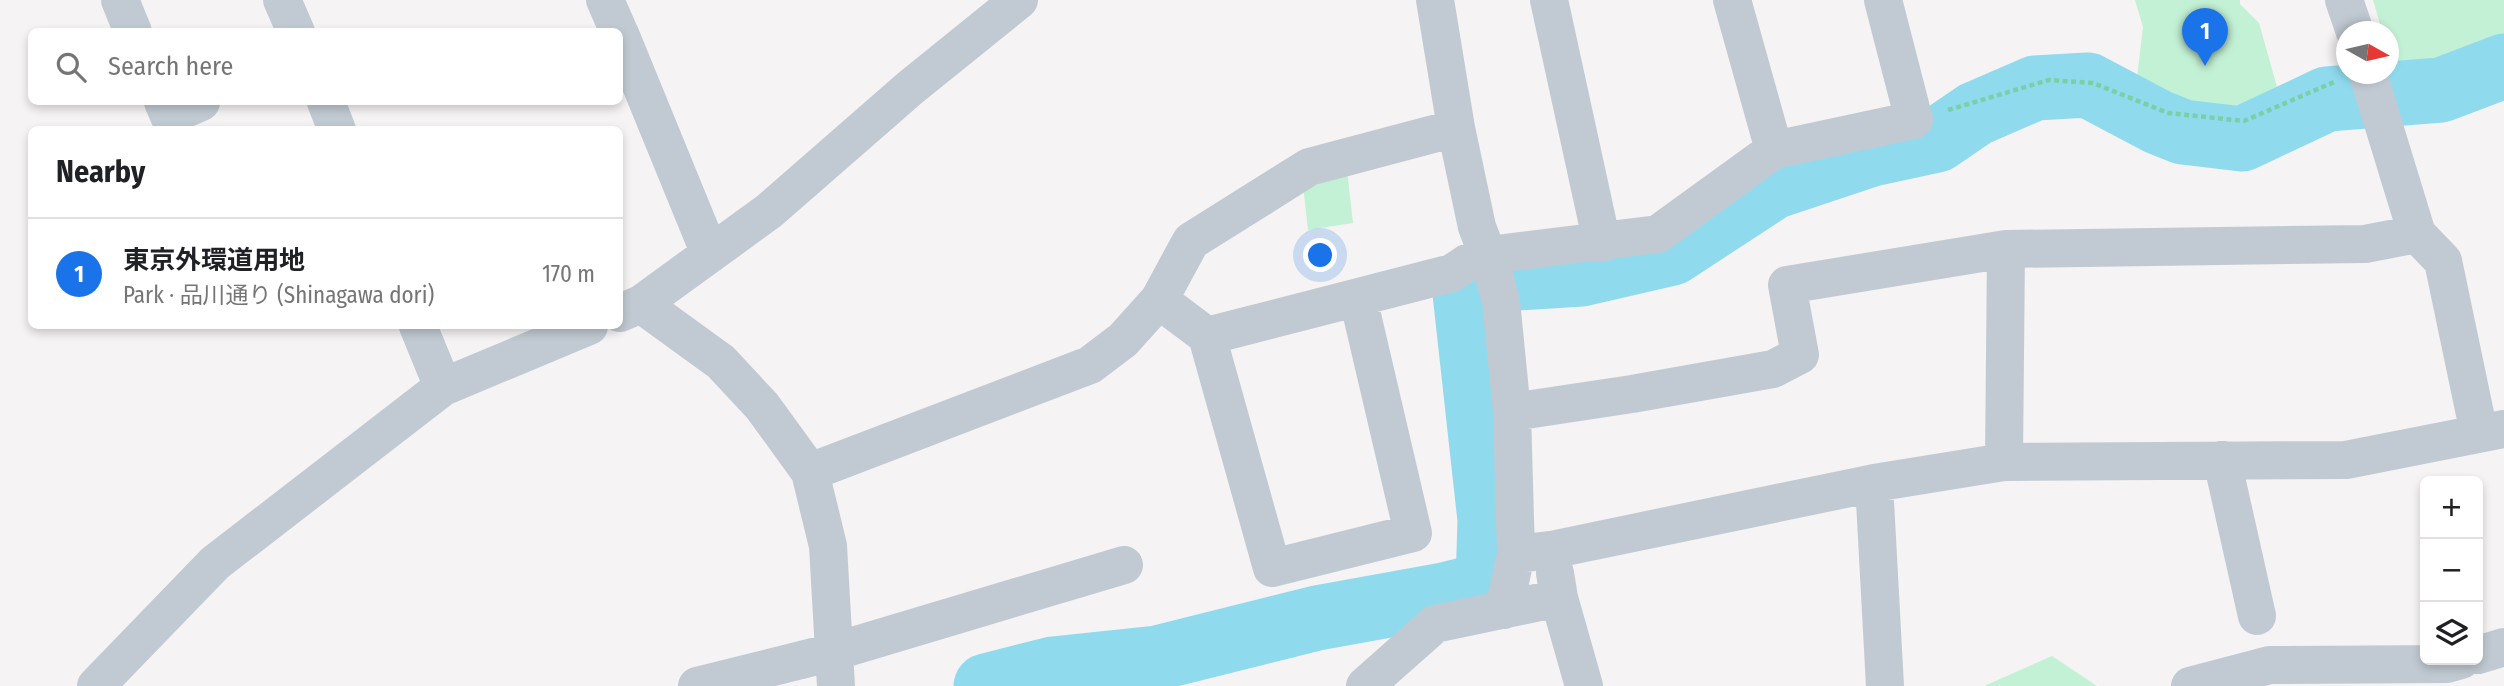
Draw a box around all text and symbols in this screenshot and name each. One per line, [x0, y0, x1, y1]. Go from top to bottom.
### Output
pin: 1 [2182, 8, 2228, 66]
north arrow [2336, 21, 2399, 84]
search box [28, 28, 623, 105]
icon: search [52, 48, 90, 86]
text: Search here [108, 51, 233, 82]
text: Nearby [56, 154, 145, 190]
your location [1303, 238, 1337, 272]
text: 東京外環道用地 [123, 245, 305, 276]
text: 1 [74, 260, 84, 288]
text: 170 m [542, 260, 595, 288]
text: Park · 品川通り (Shinagawa dori) [123, 281, 434, 309]
map controls [2420, 476, 2483, 665]
button: + [2420, 476, 2483, 539]
button: − [2420, 539, 2483, 602]
button: layers [2420, 602, 2483, 665]

